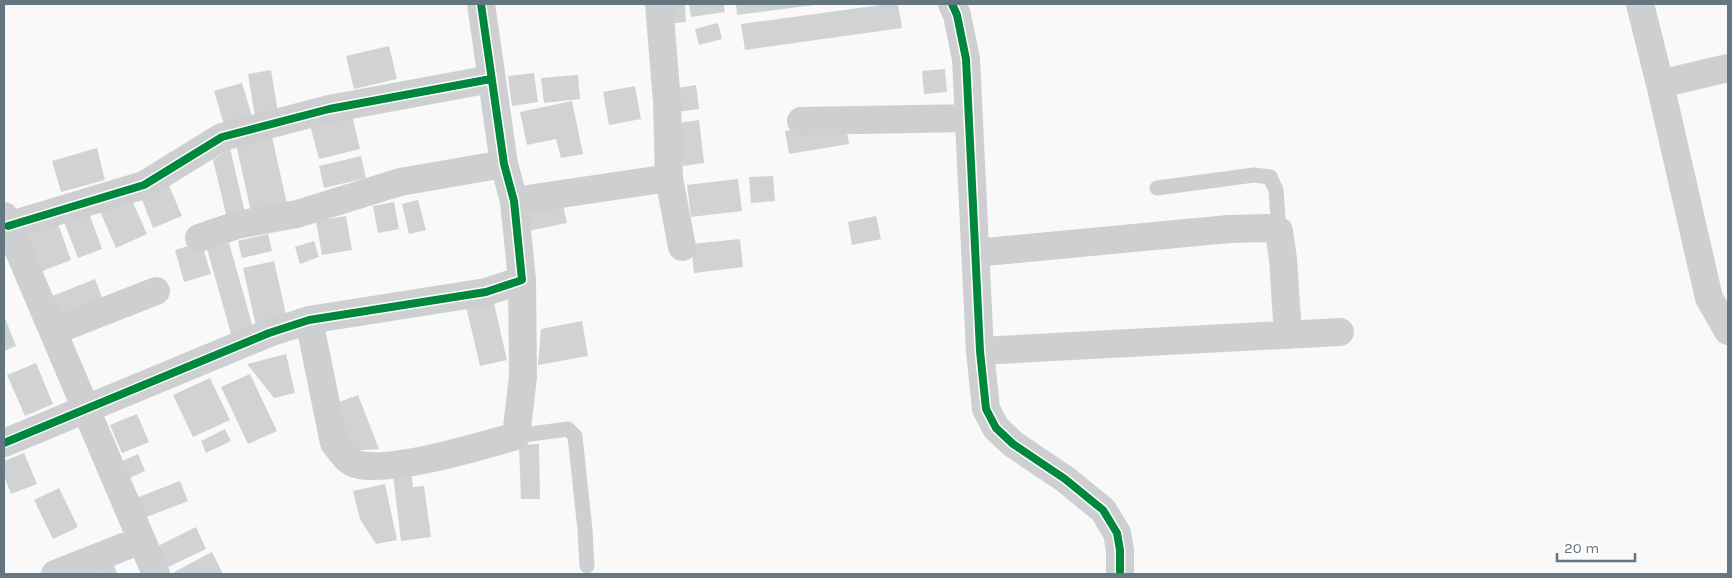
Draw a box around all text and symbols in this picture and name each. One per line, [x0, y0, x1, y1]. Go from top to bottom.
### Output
scale bar [1557, 530, 1634, 562]
text: 20 m [1564, 539, 1599, 557]

